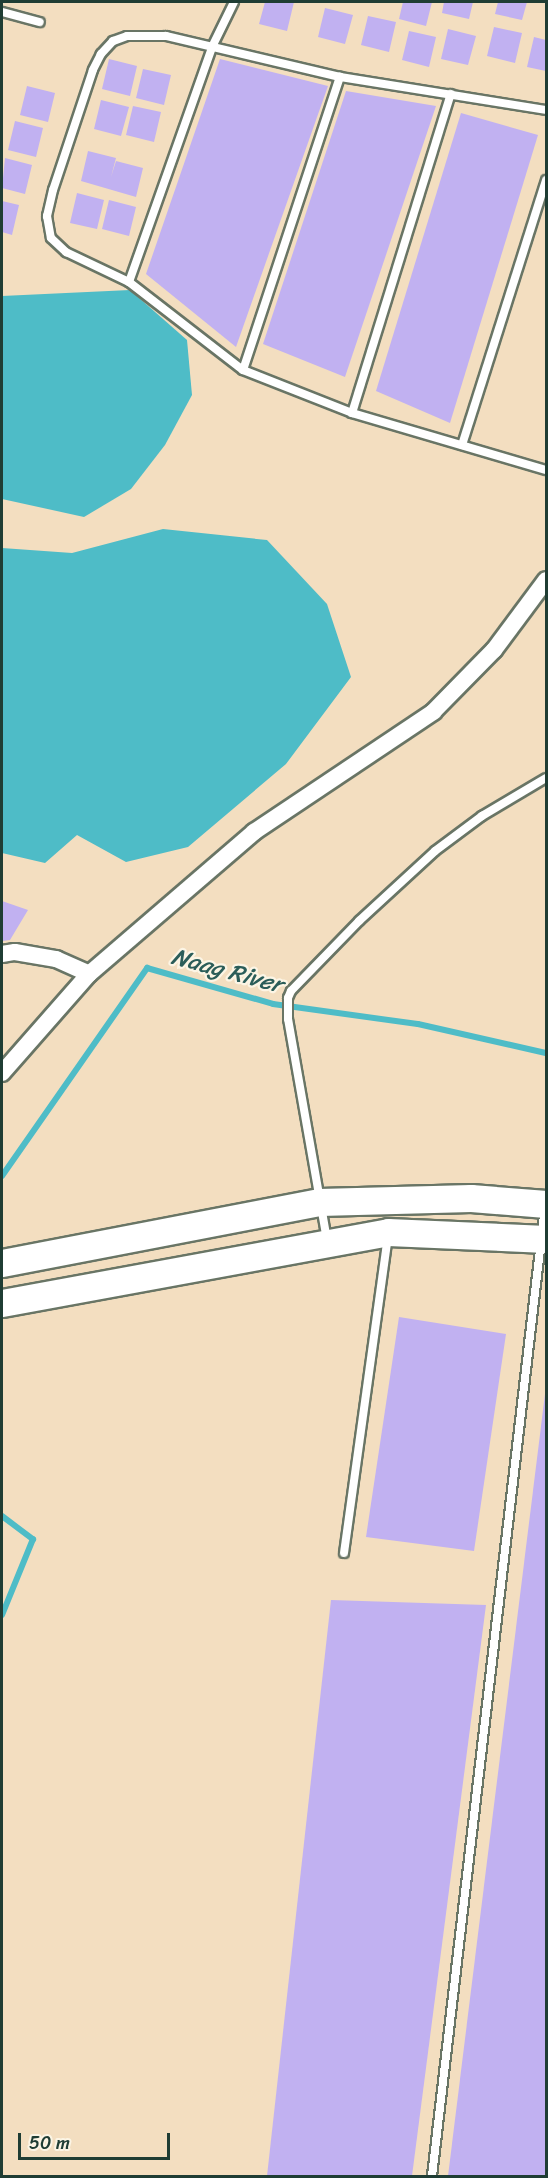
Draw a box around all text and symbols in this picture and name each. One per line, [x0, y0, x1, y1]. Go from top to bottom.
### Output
water label: Naag River [168, 942, 286, 1000]
scale bar [21, 2121, 172, 2159]
text: 50 m [29, 2127, 70, 2159]

